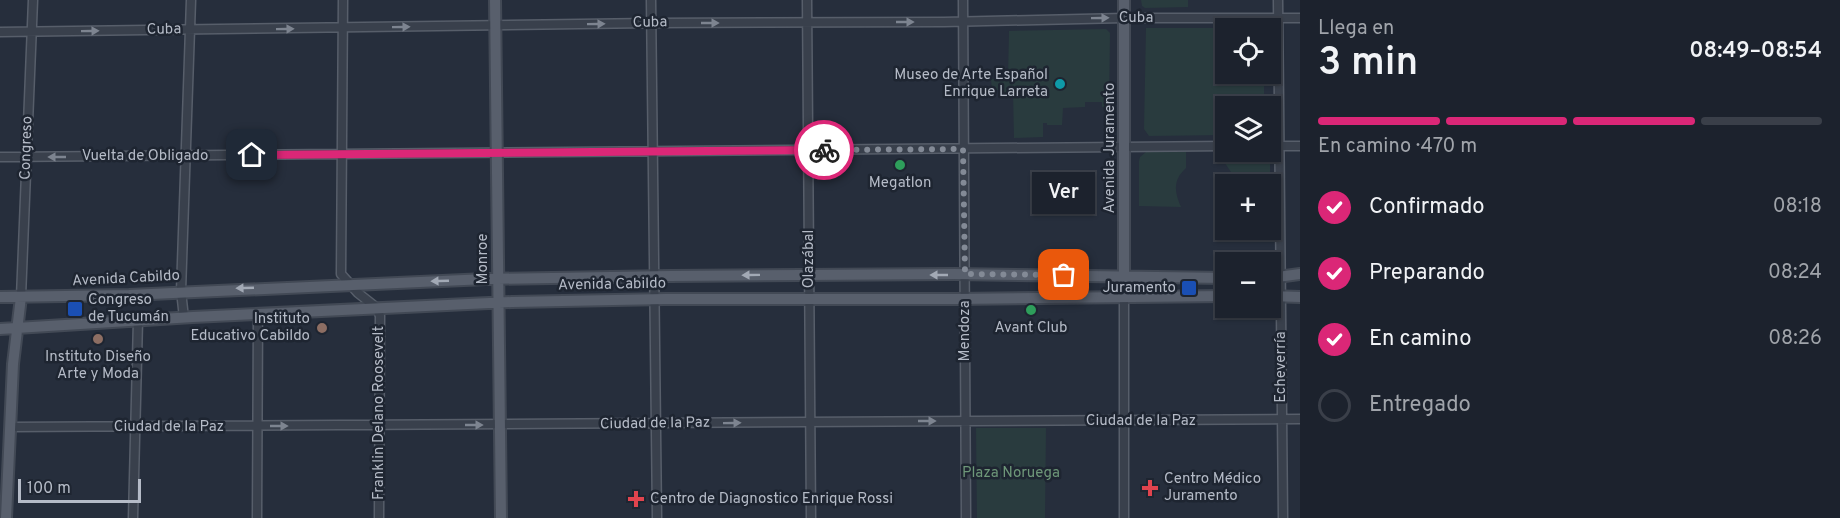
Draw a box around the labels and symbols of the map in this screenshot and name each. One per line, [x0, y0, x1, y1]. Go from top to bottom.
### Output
street label: Cuba [1119, 9, 1153, 28]
street label: Cuba [632, 13, 668, 33]
one-way arrow [1090, 14, 1109, 23]
one-way arrow [895, 17, 914, 27]
one-way arrow [700, 18, 719, 28]
one-way arrow [587, 19, 606, 29]
street label: Cuba [146, 20, 182, 40]
one-way arrow [392, 23, 411, 32]
one-way arrow [276, 24, 295, 34]
one-way arrow [81, 26, 100, 36]
place label: Museo de Arte Español Enrique Larreta [894, 66, 1048, 102]
marker: Museo de Arte Español Enrique Larreta [1053, 77, 1067, 91]
street label: Avenida Juramento [1101, 83, 1120, 213]
street label: Congreso [16, 116, 38, 180]
courier [794, 120, 854, 180]
pin [226, 129, 277, 180]
street label: Vuelta de Obligado [82, 147, 208, 166]
one-way arrow [47, 152, 66, 162]
marker: Megatlon [893, 158, 907, 172]
callout: Ver [1032, 173, 1096, 215]
place label: Megatlon [869, 174, 931, 193]
street label: Olazábal [800, 230, 819, 288]
street label: Monroe [474, 233, 493, 285]
pin [1038, 249, 1089, 300]
street label: Avenida Cabildo [72, 267, 180, 291]
one-way arrow [741, 270, 760, 280]
one-way arrow [930, 270, 949, 279]
street label: Avenida Cabildo [558, 275, 666, 295]
one-way arrow [430, 276, 449, 286]
place label: Juramento [1102, 279, 1176, 298]
marker: Juramento [1180, 279, 1198, 297]
one-way arrow [235, 284, 254, 293]
place label: Congreso de Tucumán [88, 291, 169, 327]
marker: Congreso de Tucumán [66, 300, 84, 318]
street label: Mendoza [956, 300, 975, 362]
marker: Avant Club [1024, 303, 1038, 317]
place label: Instituto Educativo Cabildo [190, 310, 310, 346]
place label: Avant Club [995, 319, 1067, 338]
marker: Instituto Educativo Cabildo [315, 321, 329, 335]
street label: Franklin Delano Roosevelt [370, 326, 389, 500]
street label: Echeverría [1272, 331, 1291, 403]
marker: Instituto Diseño Arte y Moda [91, 332, 105, 346]
place label: Instituto Diseño Arte y Moda [45, 348, 151, 384]
street label: Ciudad de la Paz [1086, 412, 1196, 431]
street label: Ciudad de la Paz [600, 414, 710, 434]
one-way arrow [917, 416, 936, 425]
street label: Ciudad de la Paz [114, 418, 224, 437]
one-way arrow [722, 418, 741, 428]
one-way arrow [464, 420, 483, 430]
one-way arrow [269, 421, 288, 431]
park label: Plaza Noruega [962, 464, 1060, 483]
place label: Centro Médico Juramento [1164, 470, 1261, 506]
scale bar [18, 476, 141, 504]
marker: Centro Médico Juramento [1141, 479, 1159, 497]
marker: Centro de Diagnostico Enrique Rossi [627, 490, 645, 508]
place label: Centro de Diagnostico Enrique Rossi [650, 490, 893, 509]

